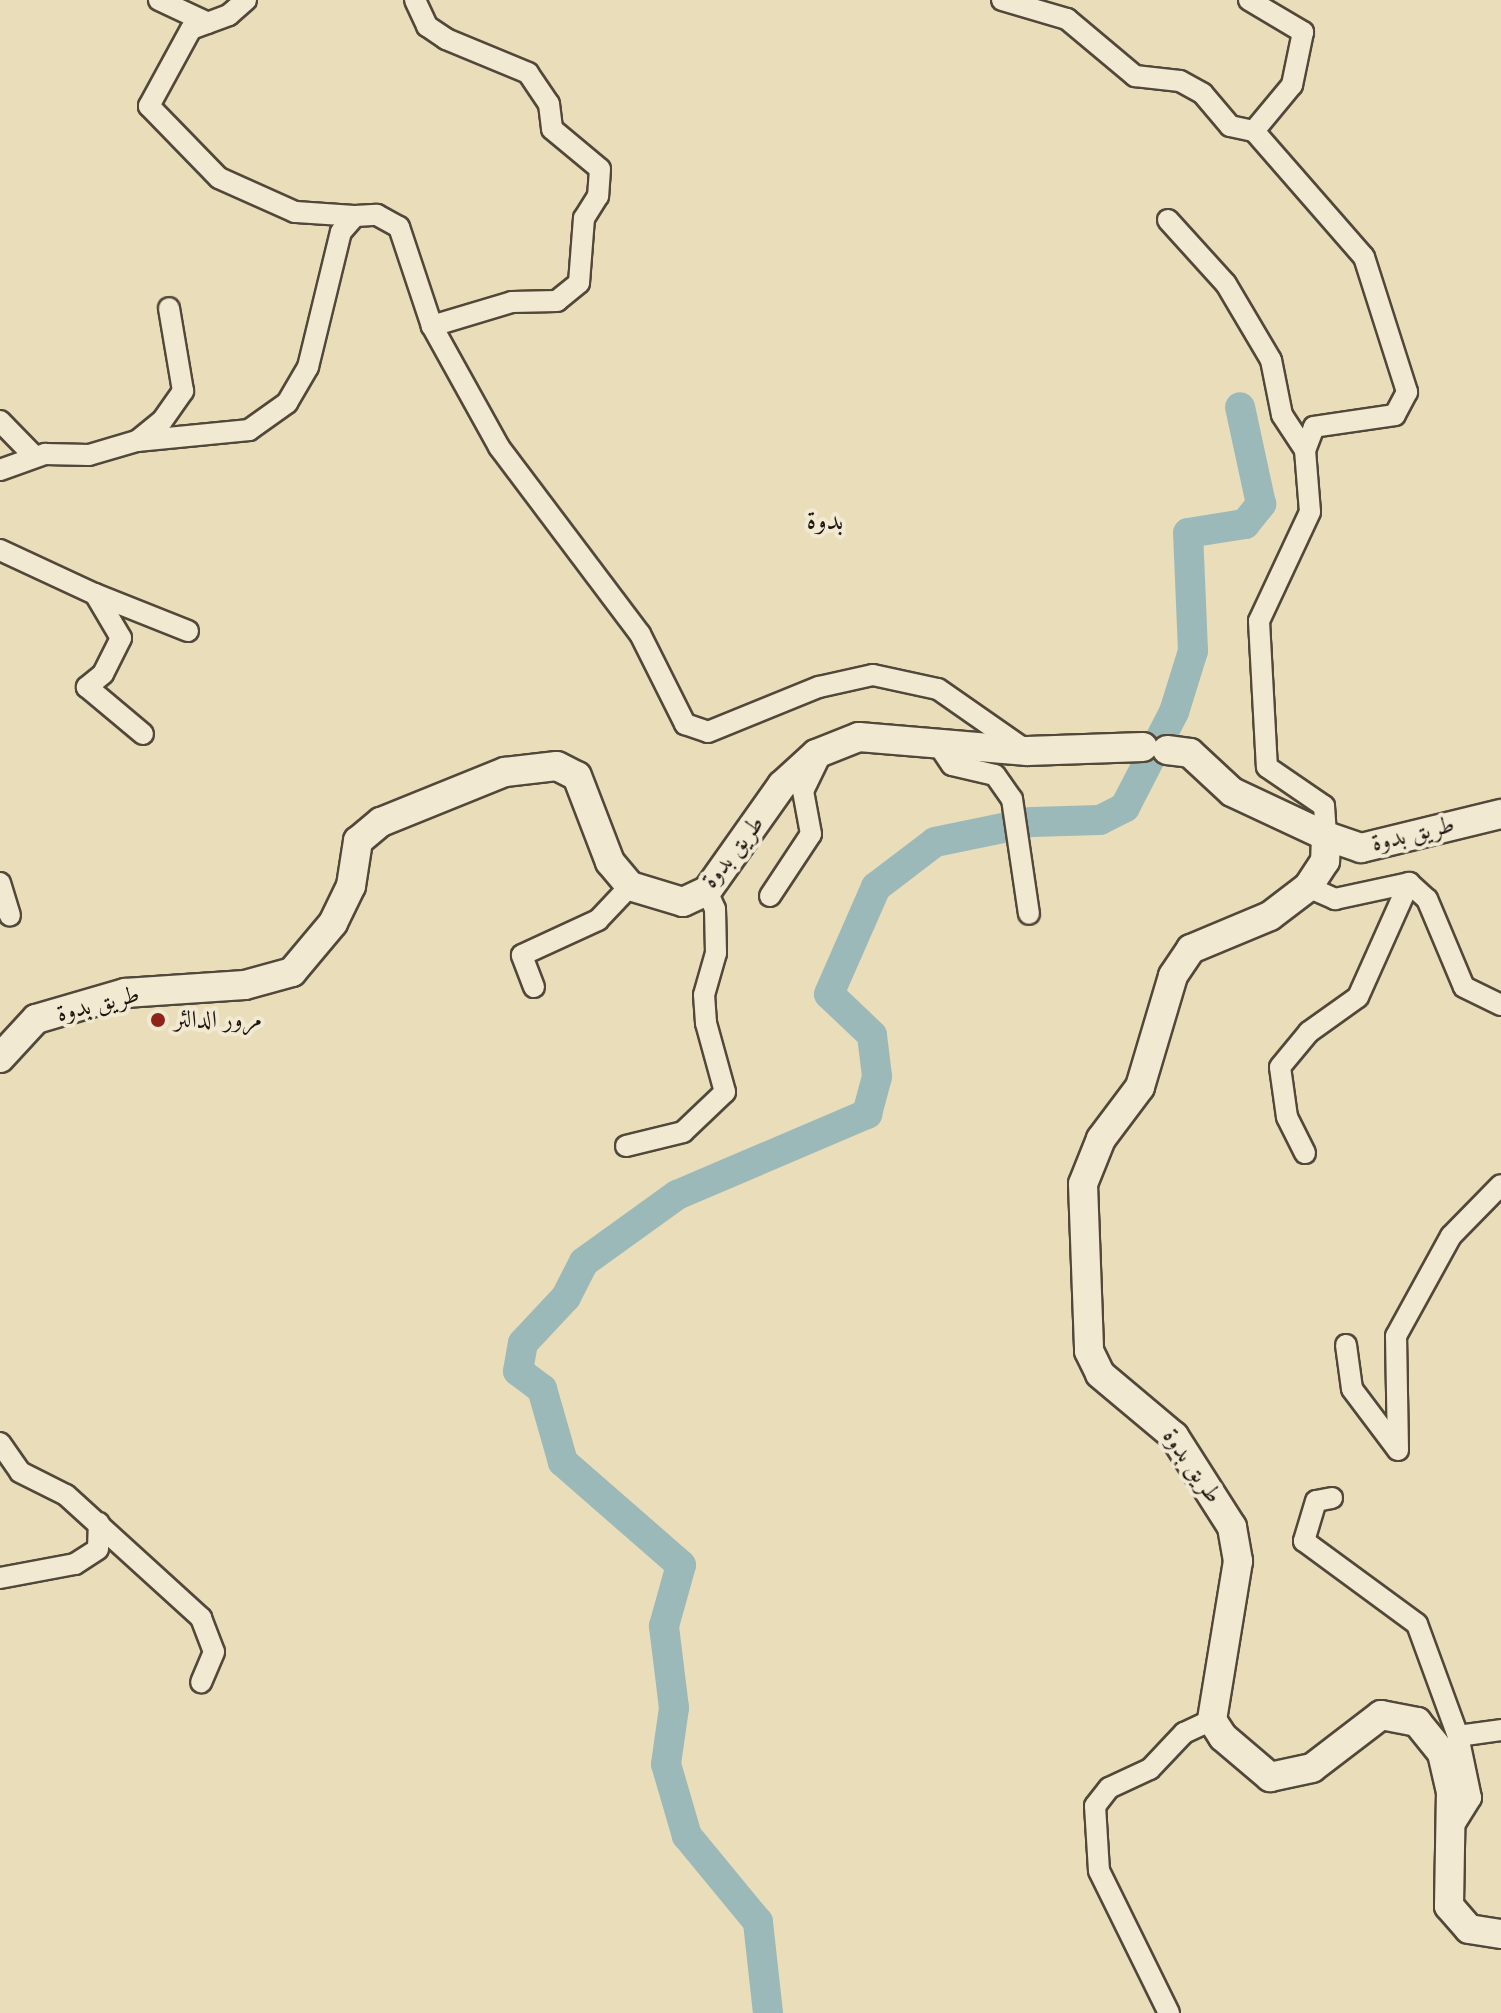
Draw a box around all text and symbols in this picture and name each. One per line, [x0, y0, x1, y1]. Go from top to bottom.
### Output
district label: بدوة [807, 505, 843, 537]
street label: طريق بدوة [696, 810, 770, 894]
street label: طريق بدوة [1369, 810, 1457, 858]
street label: طريق بدوة [54, 980, 142, 1028]
place label: مرور الدالئر [174, 1006, 262, 1034]
marker: مرور الدالئر [149, 1011, 167, 1029]
street label: طريق بدوة [1156, 1423, 1228, 1509]

